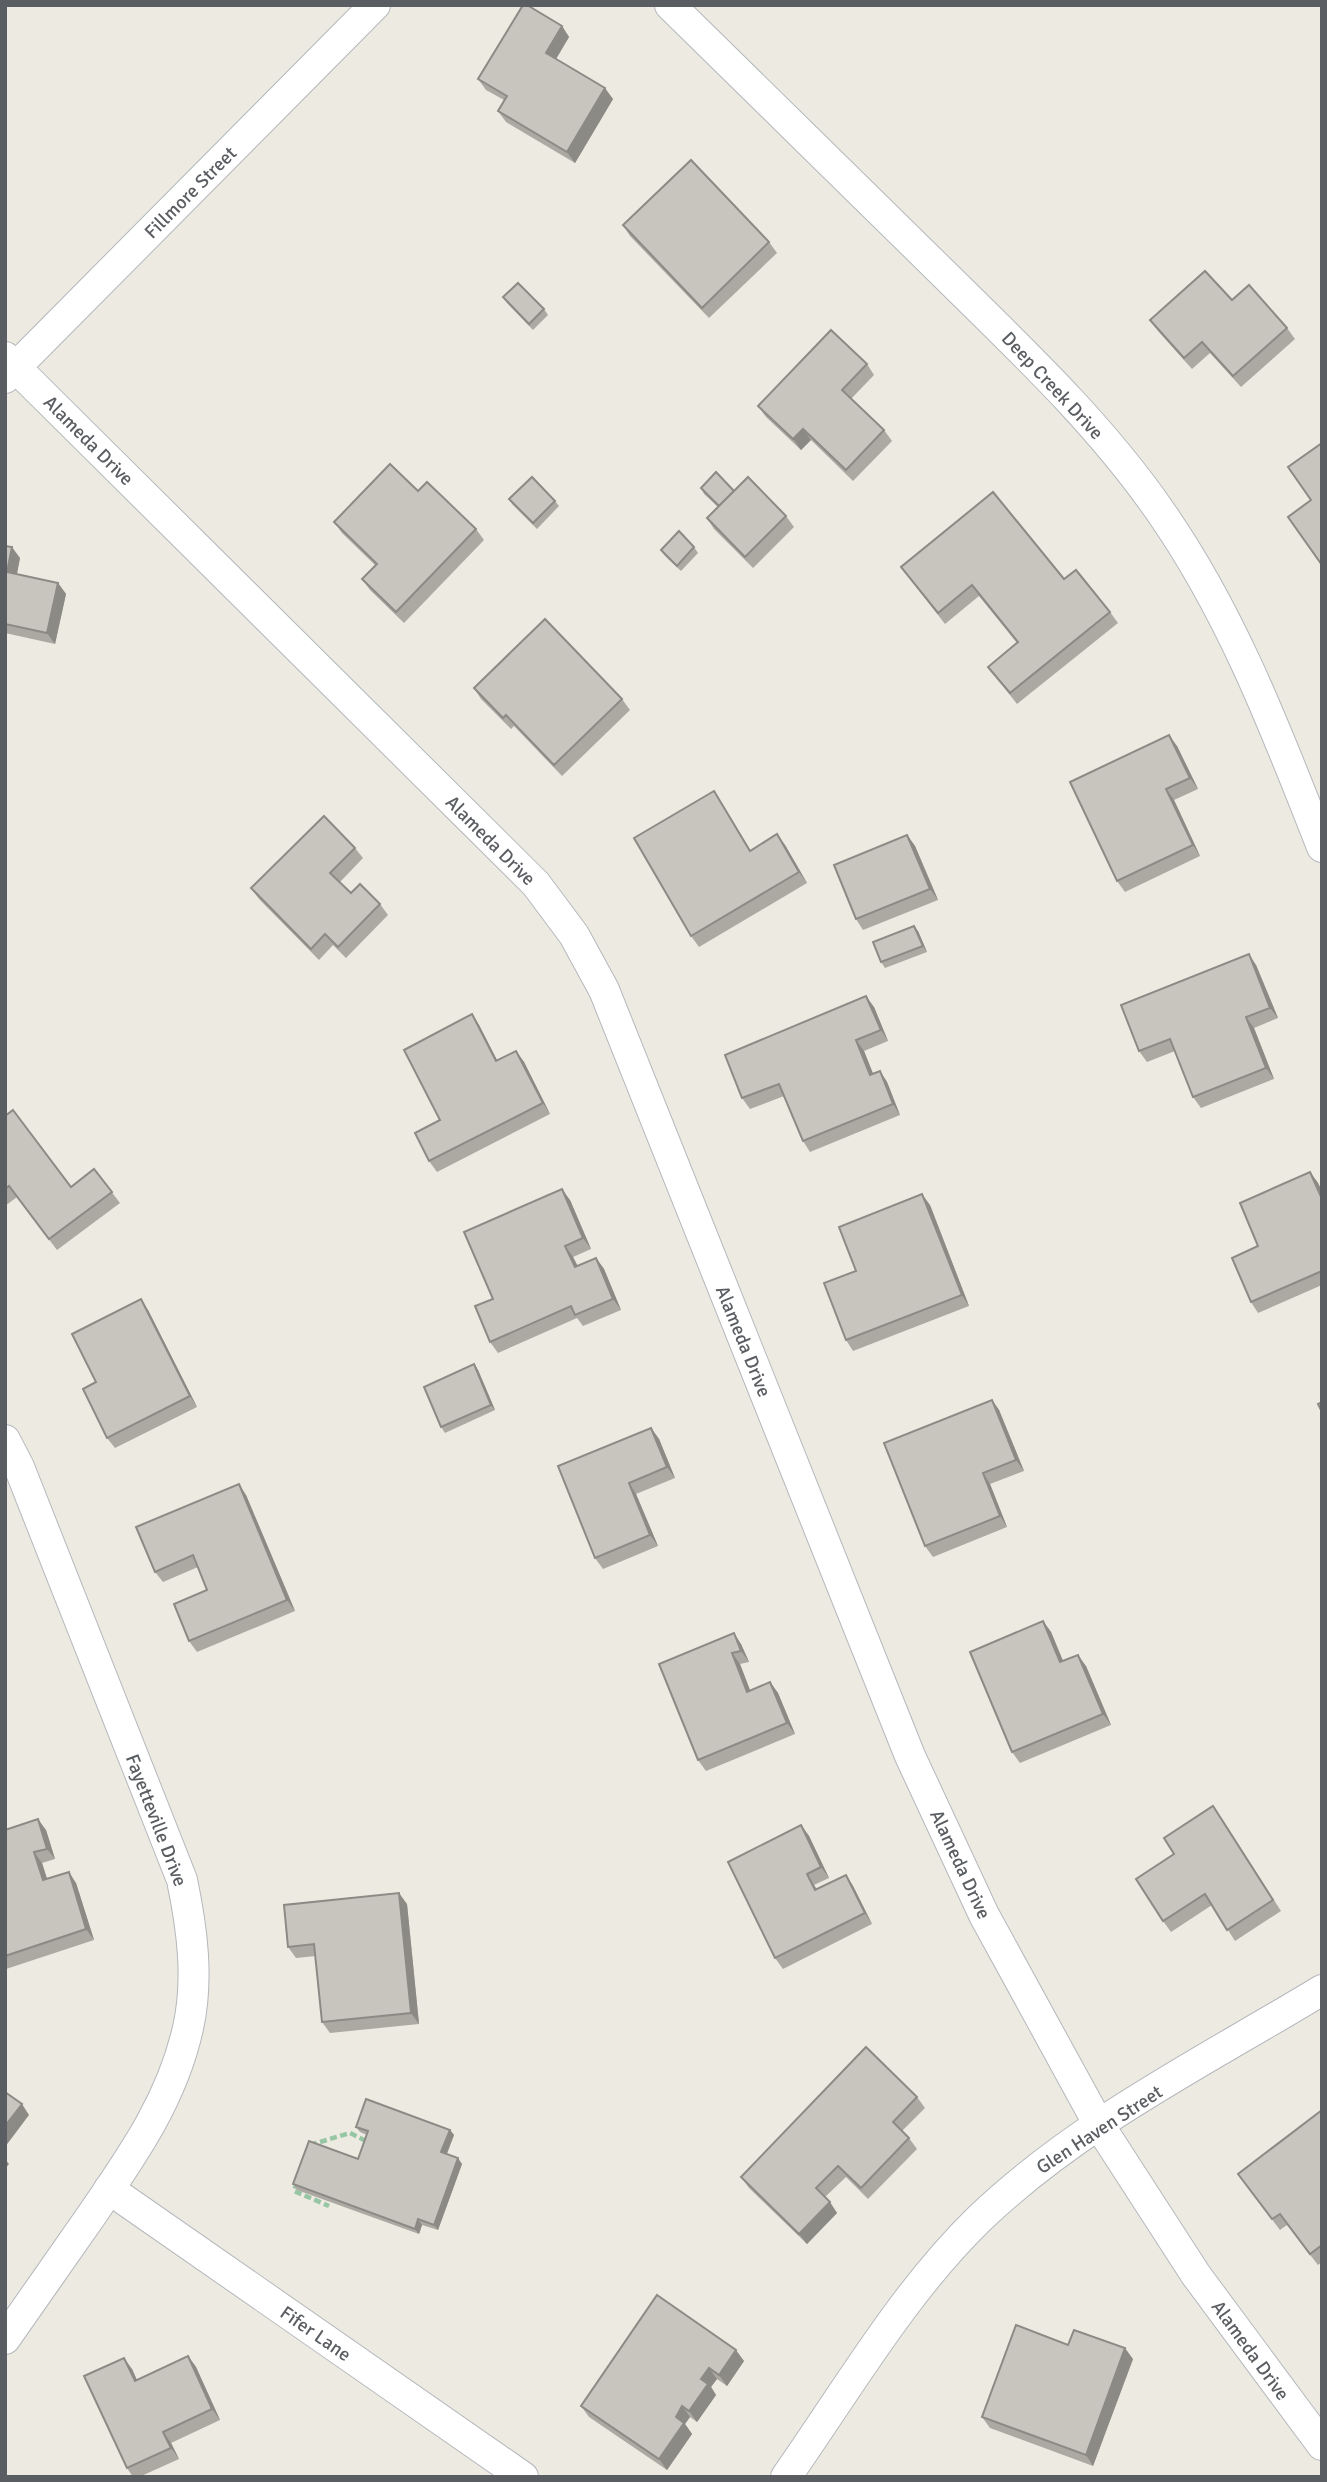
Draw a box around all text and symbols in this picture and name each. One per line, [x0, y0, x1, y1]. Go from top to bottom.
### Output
street label: Fillmore Street [139, 141, 242, 244]
street label: Deep Creek Drive [996, 327, 1108, 445]
street label: Alameda Drive [38, 391, 138, 491]
street label: Alameda Drive [440, 791, 540, 891]
street label: Alameda Drive [710, 1282, 776, 1400]
street label: Fayetteville Drive [120, 1751, 192, 1890]
street label: Alameda Drive [924, 1806, 996, 1923]
street label: Glen Haven Street [1032, 2080, 1167, 2180]
street label: Alameda Drive [1206, 2296, 1294, 2405]
street label: Fifer Lane [275, 2301, 356, 2367]

